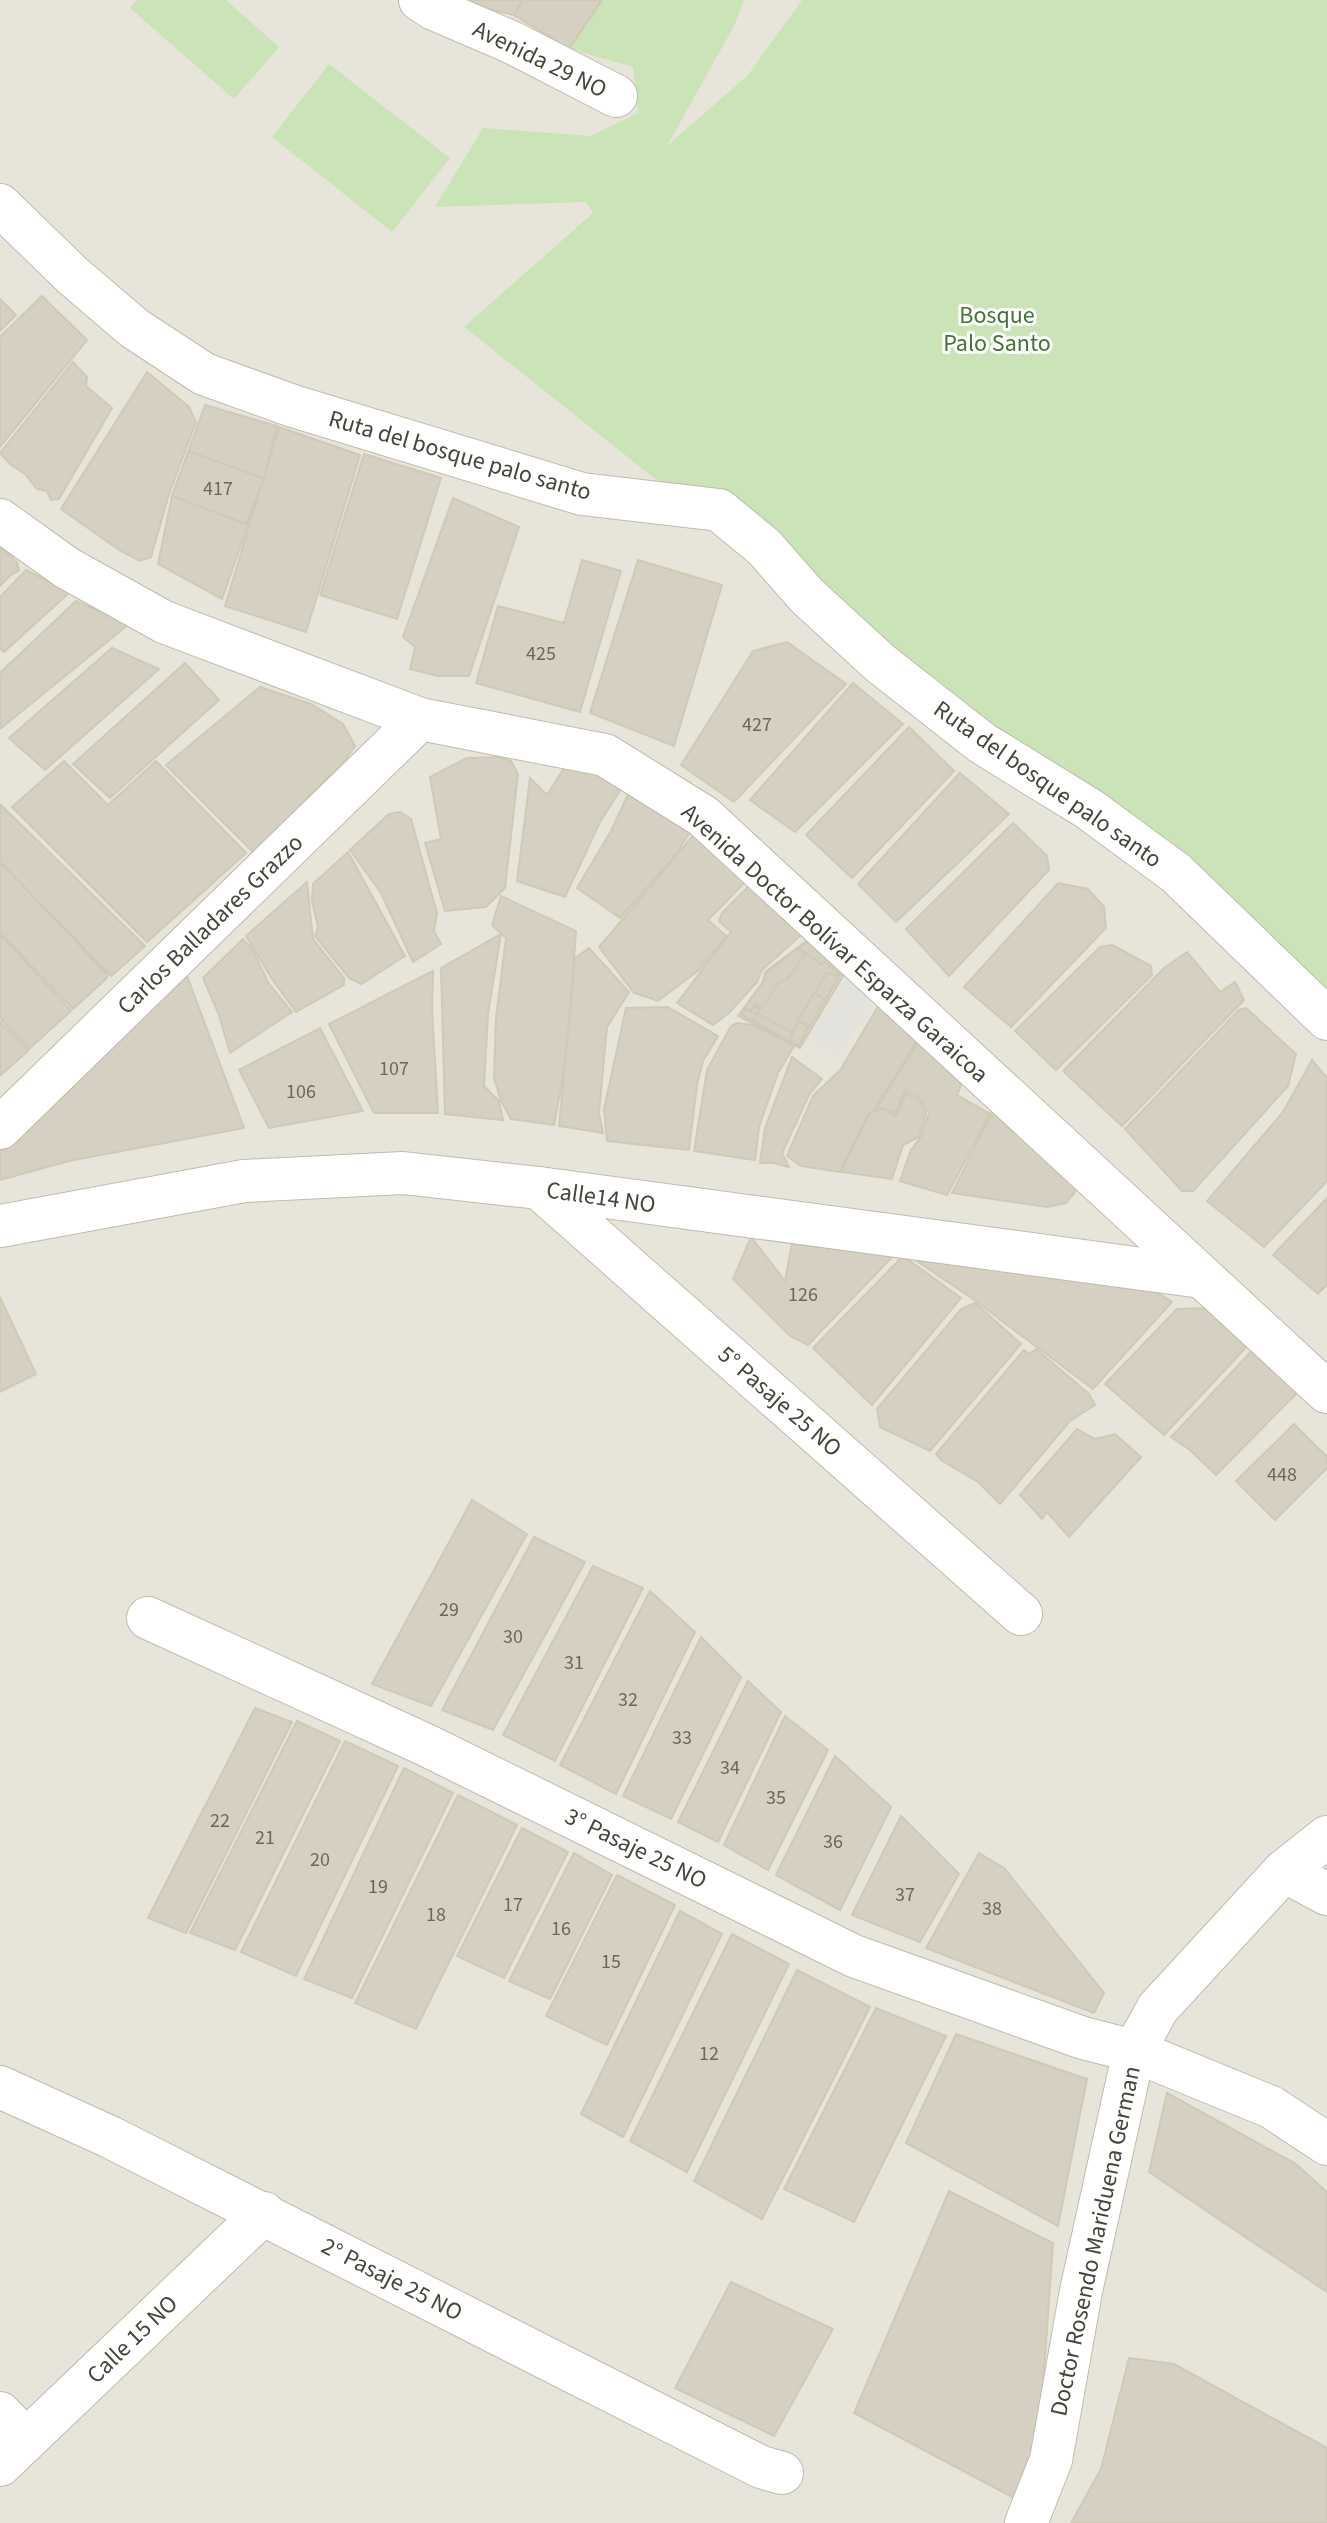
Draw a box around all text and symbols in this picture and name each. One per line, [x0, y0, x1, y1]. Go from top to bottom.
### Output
street label: Avenida 29 NO [467, 12, 613, 107]
park label: Bosque Palo Santo [943, 298, 1051, 361]
street label: Ruta del bosque palo santo [324, 401, 595, 510]
house number: 417 [203, 475, 233, 503]
house number: 425 [526, 640, 556, 668]
street label: Ruta del bosque palo santo [926, 692, 1169, 877]
house number: 427 [742, 711, 772, 739]
street label: Avenida Doctor Bolívar Esparza Garaicoa [673, 796, 996, 1091]
street label: Carlos Balladares Grazzo [109, 826, 311, 1023]
house number: 107 [379, 1055, 409, 1083]
house number: 106 [286, 1078, 316, 1106]
street label: Calle14 NO [544, 1173, 658, 1222]
house number: 126 [788, 1281, 818, 1309]
street label: 5° Pasaje 25 NO [710, 1338, 849, 1465]
house number: 448 [1267, 1461, 1297, 1489]
house number: 29 [439, 1596, 459, 1624]
house number: 30 [503, 1623, 523, 1651]
house number: 31 [564, 1649, 584, 1677]
house number: 32 [618, 1686, 638, 1714]
house number: 33 [672, 1724, 692, 1752]
house number: 34 [720, 1754, 740, 1782]
house number: 35 [766, 1784, 786, 1812]
street label: 3° Pasaje 25 NO [559, 1799, 713, 1898]
house number: 22 [210, 1807, 230, 1835]
house number: 21 [255, 1824, 275, 1852]
house number: 36 [823, 1828, 843, 1856]
house number: 20 [310, 1846, 330, 1874]
house number: 19 [368, 1873, 388, 1901]
house number: 37 [895, 1881, 915, 1909]
house number: 17 [503, 1891, 523, 1919]
house number: 38 [982, 1895, 1002, 1923]
house number: 18 [426, 1901, 446, 1929]
house number: 16 [551, 1915, 571, 1943]
house number: 15 [601, 1948, 621, 1976]
house number: 12 [699, 2040, 719, 2068]
street label: Doctor Rosendo Mariduena German [1041, 2063, 1150, 2419]
street label: 2° Pasaje 25 NO [315, 2229, 468, 2330]
street label: Calle 15 NO [79, 2287, 186, 2392]

